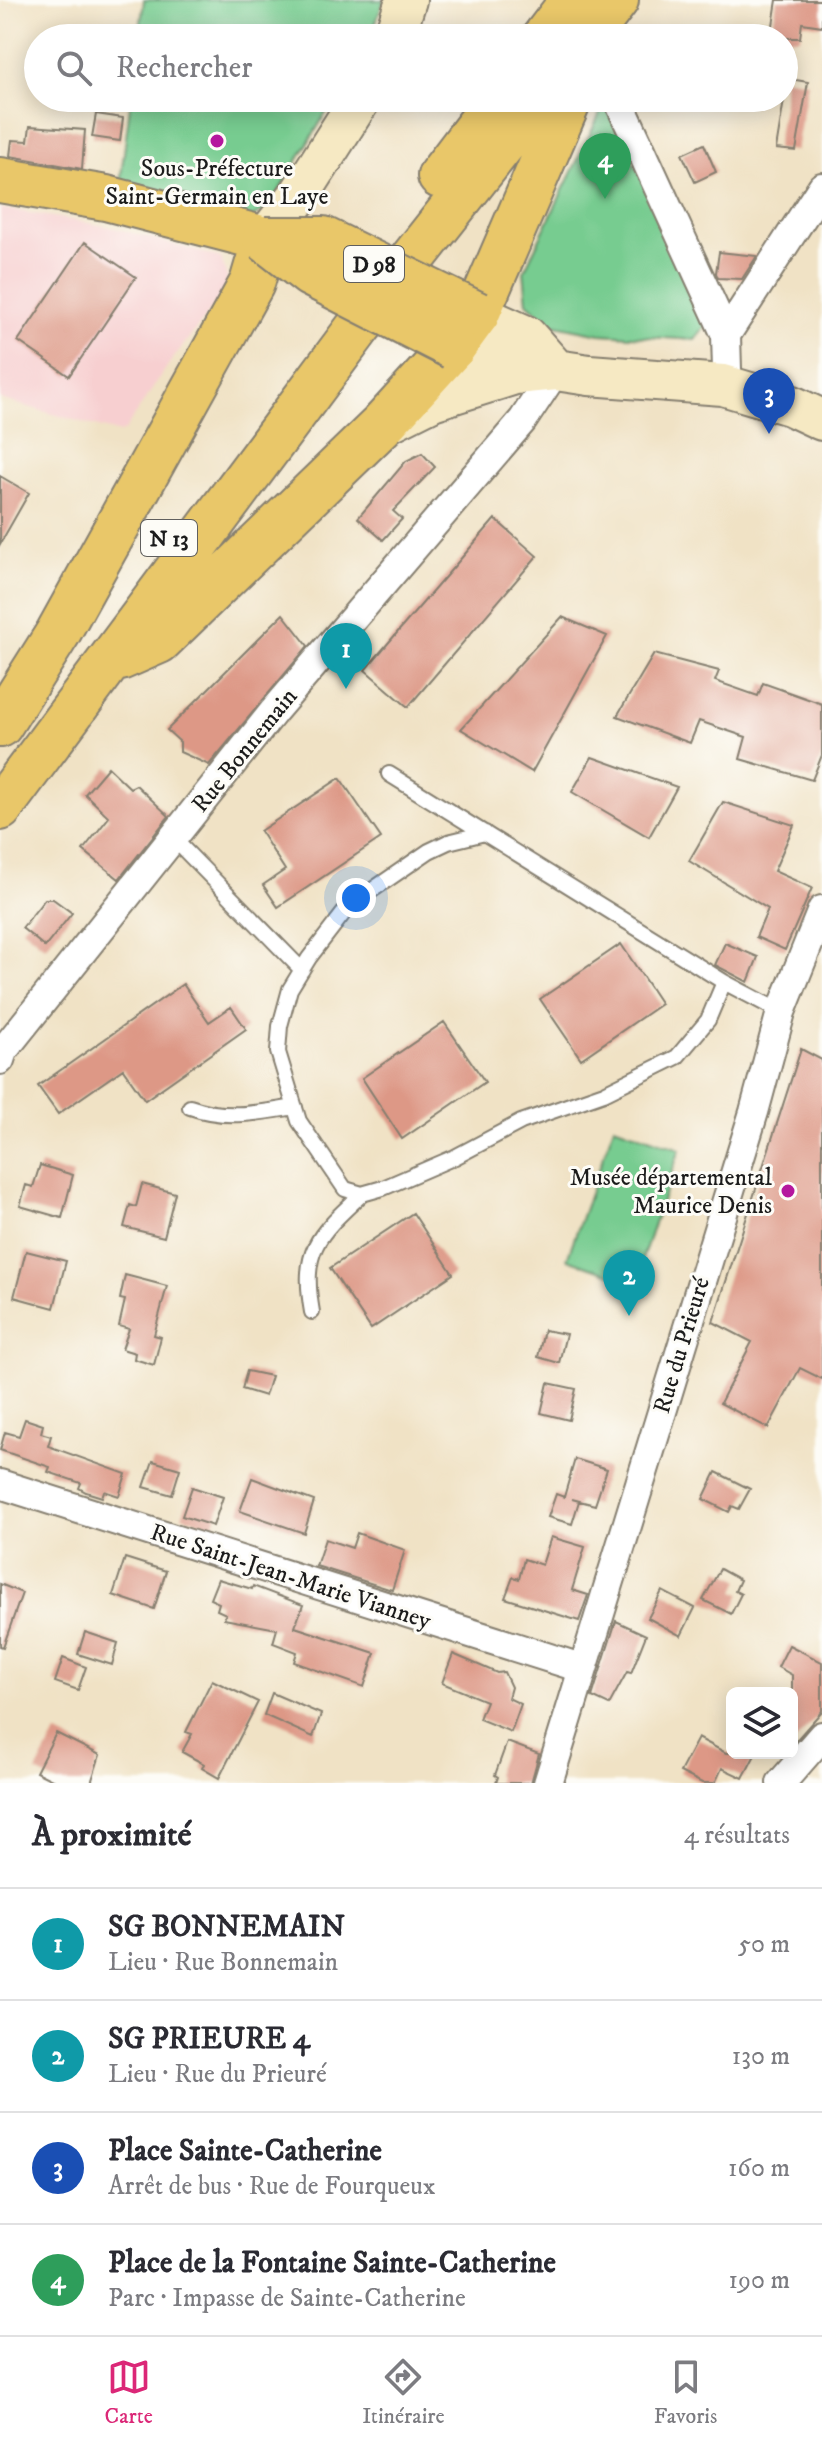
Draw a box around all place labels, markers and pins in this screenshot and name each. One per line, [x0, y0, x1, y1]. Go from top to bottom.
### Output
marker: Sous-Préfecture Saint-Germain en Laye [208, 132, 226, 150]
pin: 4 [579, 133, 631, 199]
place label: Sous-Préfecture Saint-Germain en Laye [106, 154, 328, 212]
pin: 3 [743, 368, 795, 434]
pin: 1 [320, 623, 372, 689]
place label: Musée départemental Maurice Denis [570, 1163, 773, 1221]
marker: Musée départemental Maurice Denis [779, 1182, 797, 1200]
pin: 2 [603, 1250, 655, 1316]

